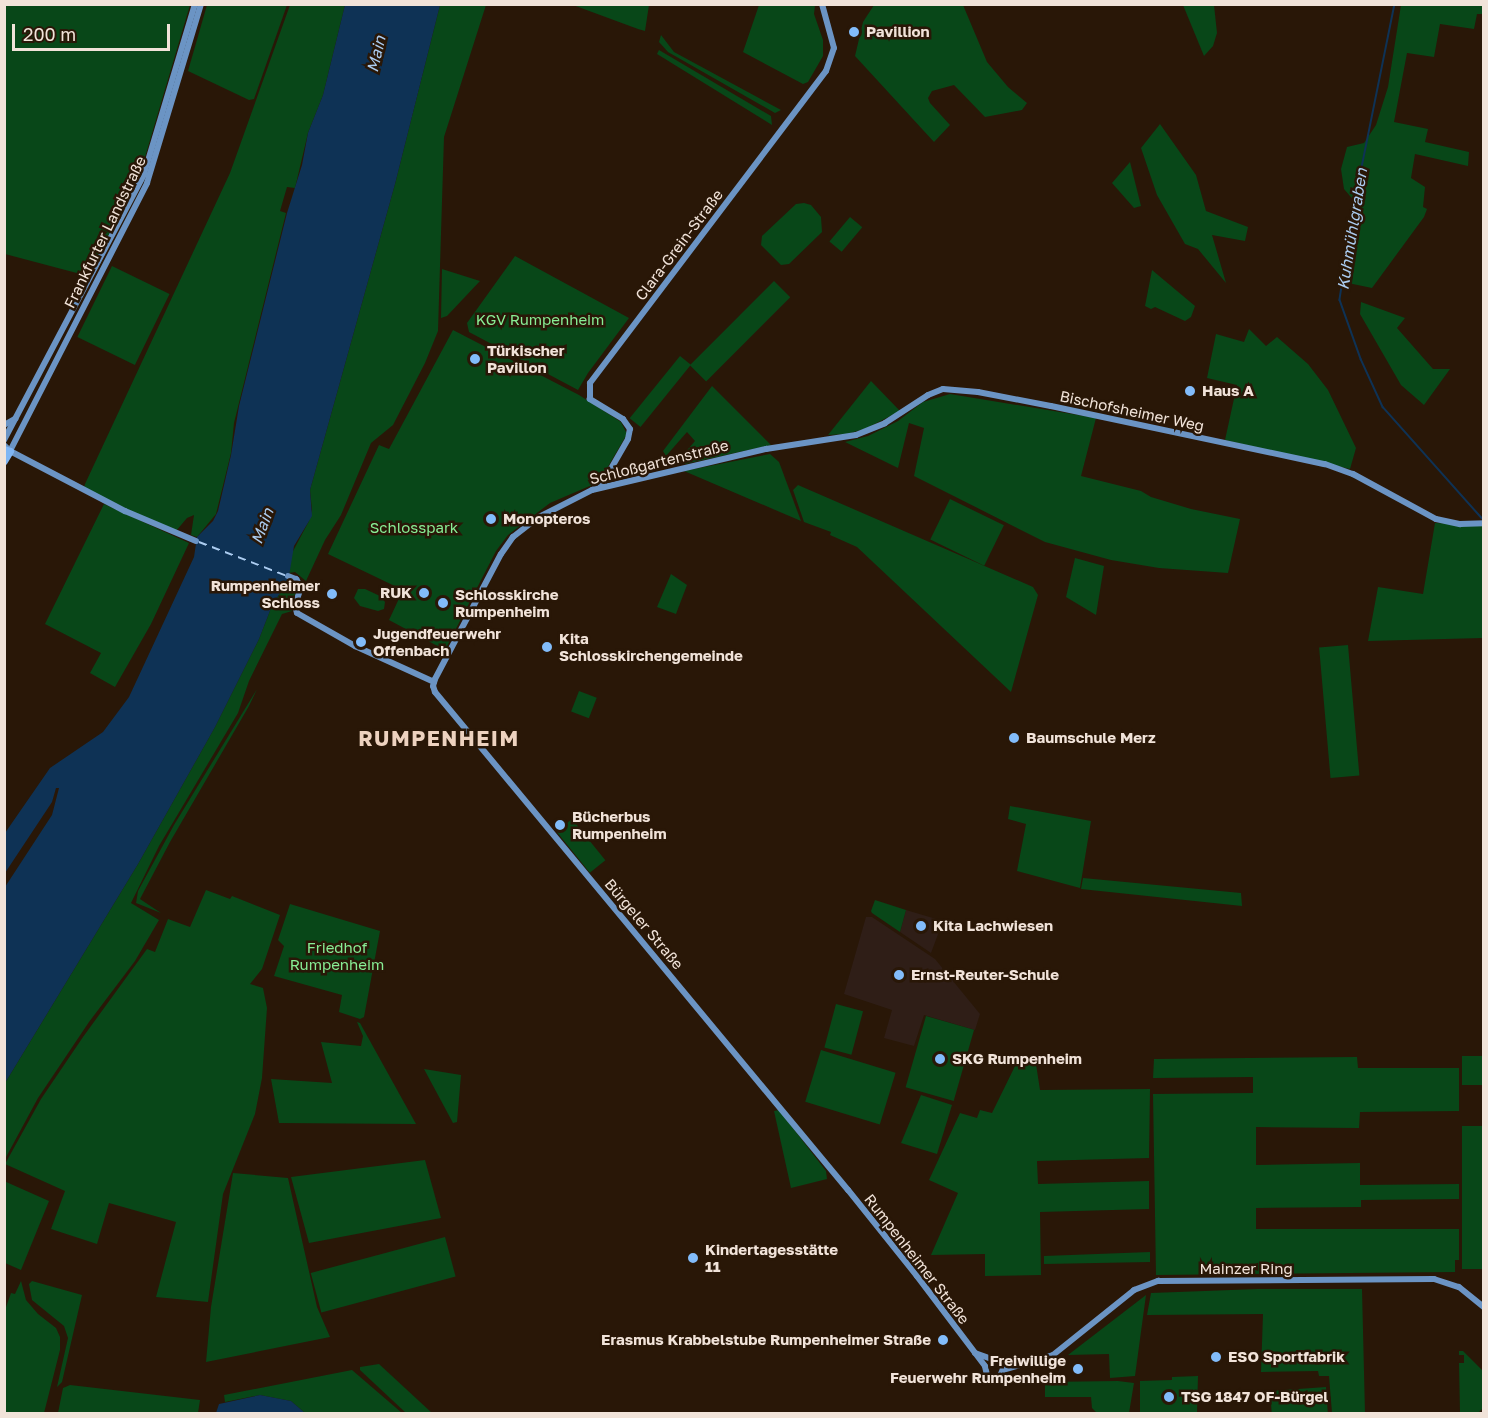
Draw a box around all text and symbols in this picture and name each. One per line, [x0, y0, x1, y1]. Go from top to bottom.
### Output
scale bar [15, 12, 172, 50]
text: 200 m [23, 23, 76, 45]
place label: Pavillion [866, 23, 930, 41]
marker: Pavillion [847, 25, 861, 39]
water label: Main [362, 34, 390, 74]
street label: Frankfurter Landstraße [60, 153, 150, 311]
water label: Kuhmühlgraben [1333, 167, 1371, 291]
street label: Clara-Grein-Straße [631, 186, 727, 304]
park label: KGV Rumpenheim [476, 311, 604, 329]
place label: Türkischer Pavillon [487, 341, 565, 376]
marker: Türkischer Pavillon [468, 352, 482, 366]
place label: Haus A [1202, 382, 1254, 400]
marker: Haus A [1183, 384, 1197, 398]
street label: Bischofsheimer Weg [1058, 387, 1206, 435]
street label: Schloßgartenstraße [588, 436, 730, 488]
water label: Main [247, 505, 277, 547]
place label: Monopteros [503, 510, 590, 528]
marker: Monopteros [484, 512, 498, 526]
park label: Schlosspark [370, 519, 458, 537]
place label: Rumpenheimer Schloss [211, 576, 320, 611]
place label: RUK [380, 584, 412, 602]
place label: Schlosskirche Rumpenheim [455, 585, 558, 620]
marker: RUK [417, 586, 431, 600]
marker: Rumpenheimer Schloss [325, 587, 339, 601]
marker: Schlosskirche Rumpenheim [436, 596, 450, 610]
place label: Jugendfeuerwehr Offenbach [373, 624, 501, 659]
place label: Kita Schlosskirchengemeinde [559, 629, 743, 664]
marker: Jugendfeuerwehr Offenbach [354, 635, 368, 649]
marker: Kita Schlosskirchengemeinde [540, 640, 554, 654]
district label: RUMPENHEIM [358, 725, 520, 751]
place label: Baumschule Merz [1026, 729, 1156, 747]
marker: Baumschule Merz [1007, 731, 1021, 745]
place label: Bücherbus Rumpenheim [572, 807, 667, 842]
marker: Bücherbus Rumpenheim [553, 818, 567, 832]
street label: Bürgeler Straße [601, 875, 687, 973]
place label: Kita Lachwiesen [933, 917, 1053, 935]
marker: Kita Lachwiesen [914, 919, 928, 933]
park label: Friedhof Rumpenheim [290, 938, 384, 973]
place label: Ernst-Reuter-Schule [911, 966, 1059, 984]
marker: Ernst-Reuter-Schule [892, 968, 906, 982]
place label: SKG Rumpenheim [952, 1050, 1082, 1068]
marker: SKG Rumpenheim [933, 1052, 947, 1066]
street label: Rumpenheimer Straße [861, 1190, 973, 1328]
place label: Kindertagesstätte 11 [705, 1240, 838, 1275]
marker: Kindertagesstätte 11 [686, 1251, 700, 1265]
street label: Mainzer Ring [1199, 1260, 1293, 1278]
place label: Erasmus Krabbelstube Rumpenheimer Straße [601, 1331, 931, 1349]
marker: Erasmus Krabbelstube Rumpenheimer Straße [936, 1333, 950, 1347]
place label: ESO Sportfabrik [1228, 1348, 1345, 1366]
marker: ESO Sportfabrik [1209, 1350, 1223, 1364]
place label: Freiwillige Feuerwehr Rumpenheim [890, 1351, 1066, 1386]
marker: Freiwillige Feuerwehr Rumpenheim [1071, 1362, 1085, 1376]
place label: TSG 1847 OF-Bürgel [1181, 1388, 1328, 1406]
marker: TSG 1847 OF-Bürgel [1162, 1390, 1176, 1404]

